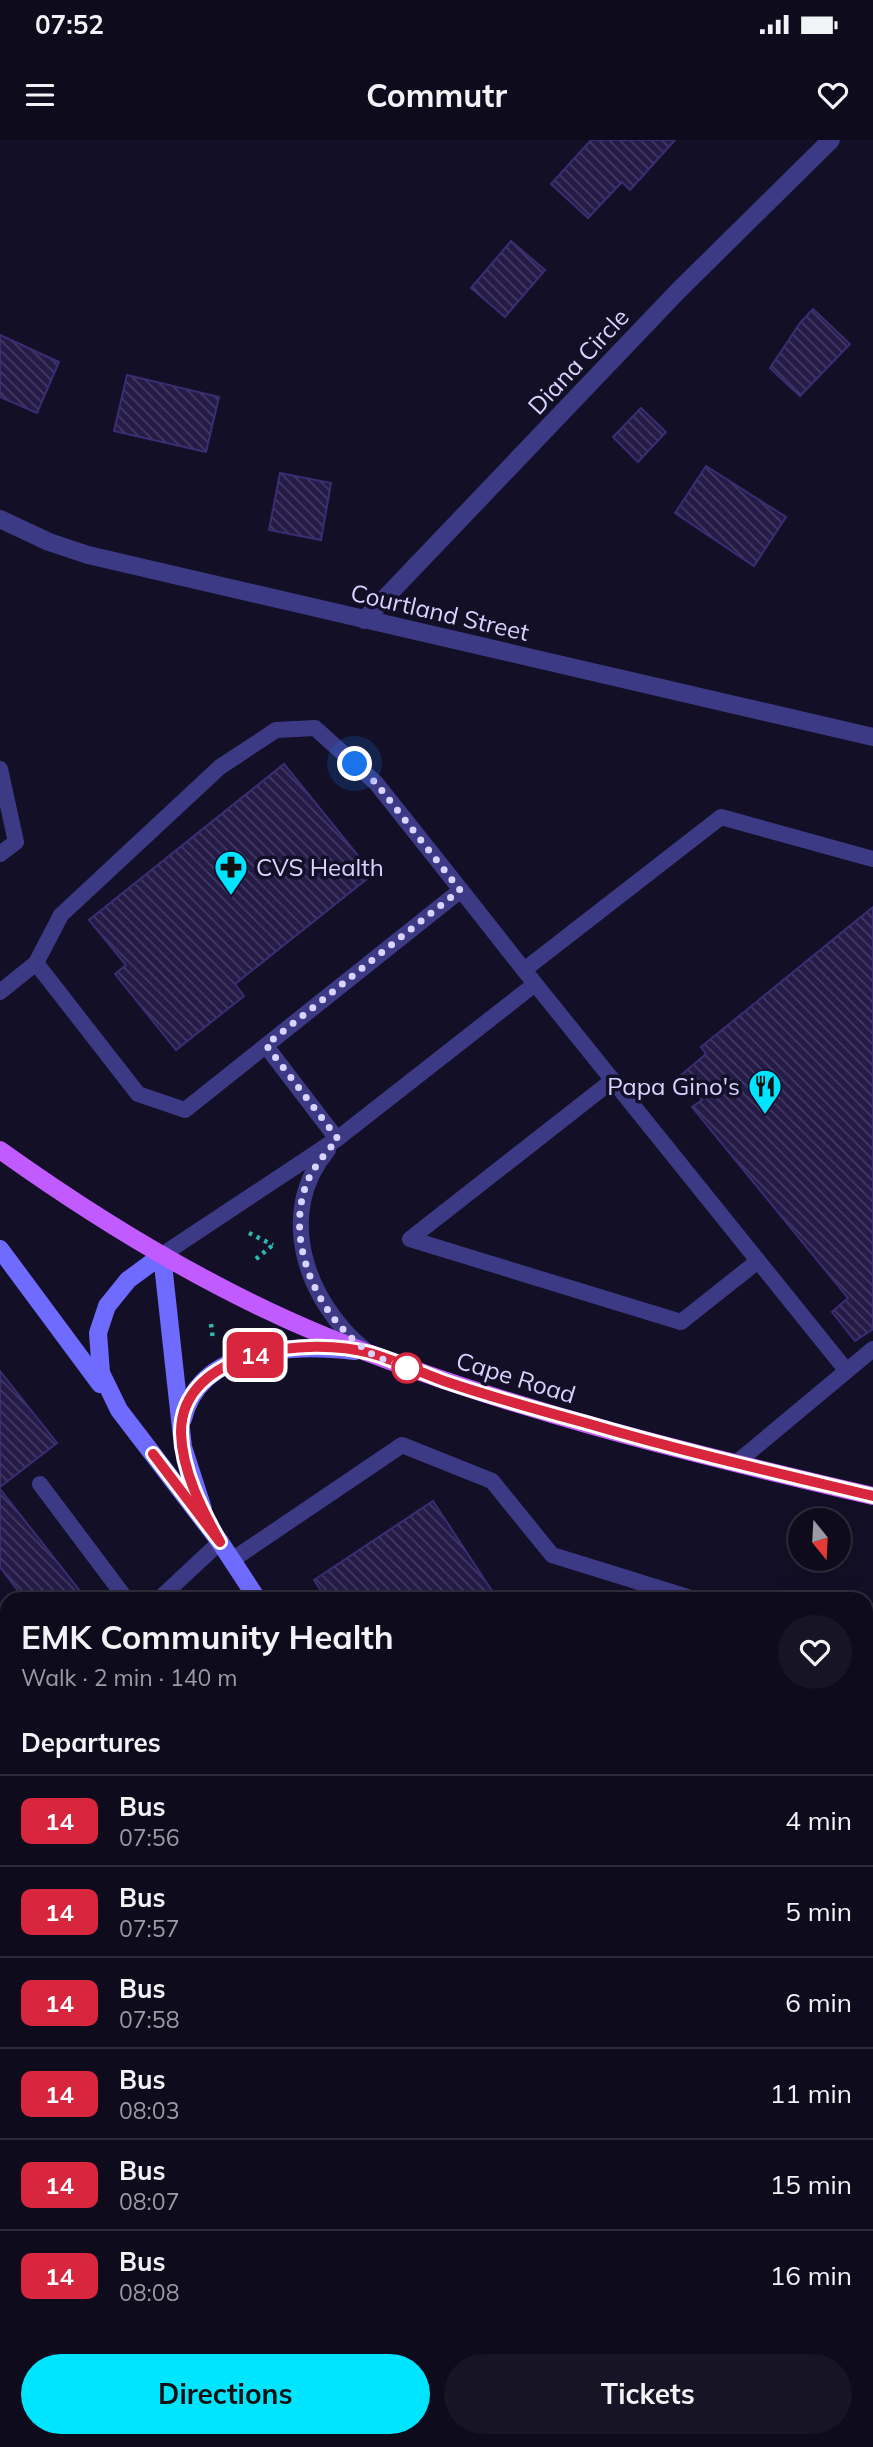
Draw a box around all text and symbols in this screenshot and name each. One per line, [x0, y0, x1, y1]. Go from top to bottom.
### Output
text: 07:52 [35, 8, 104, 41]
text: Commutr [366, 75, 507, 115]
icon: menu [21, 76, 59, 114]
icon: heart [814, 76, 852, 114]
street label: Diana Circle [521, 302, 635, 420]
street label: Courtland Street [348, 577, 532, 647]
your location [337, 746, 372, 781]
pharmacy icon: CVS Health [212, 848, 250, 897]
place label: CVS Health [256, 852, 384, 882]
restaurant icon: Papa Gino's [746, 1067, 784, 1116]
place label: Papa Gino's [607, 1071, 740, 1101]
line badge: 14 [224, 1332, 286, 1378]
text: 14 [241, 1340, 269, 1370]
street label: Cape Road [453, 1345, 579, 1409]
unlabelled marker [392, 1353, 422, 1383]
north arrow [788, 1508, 850, 1572]
map controls [788, 1508, 851, 1571]
button: heart [778, 1615, 852, 1689]
text: EMK Community Health [21, 1616, 394, 1657]
text: Walk · 2 min · 140 m [21, 1663, 238, 1692]
text: Departures [21, 1726, 161, 1759]
text: Bus [119, 1790, 165, 1823]
text: 4 min [785, 1804, 852, 1837]
text: 14 [45, 1806, 74, 1836]
text: 07:56 [119, 1823, 179, 1852]
text: Bus [119, 1881, 165, 1914]
text: 5 min [785, 1895, 852, 1928]
text: 14 [45, 1897, 74, 1927]
text: 07:57 [119, 1914, 179, 1943]
text: Bus [119, 1972, 165, 2005]
text: 6 min [785, 1986, 852, 2019]
text: 14 [45, 1988, 74, 2018]
text: 07:58 [119, 2005, 179, 2034]
text: Bus [119, 2063, 165, 2096]
text: 11 min [770, 2077, 852, 2110]
text: 14 [45, 2079, 74, 2109]
text: 08:03 [119, 2096, 179, 2125]
text: Bus [119, 2154, 165, 2187]
text: 15 min [770, 2168, 852, 2201]
text: 14 [45, 2170, 74, 2200]
text: 08:07 [119, 2187, 179, 2216]
text: Bus [119, 2245, 165, 2278]
text: 16 min [770, 2259, 852, 2292]
text: 14 [45, 2261, 74, 2291]
text: 08:08 [119, 2278, 179, 2307]
button: Directions [21, 2354, 430, 2434]
button: Tickets [444, 2354, 852, 2434]

